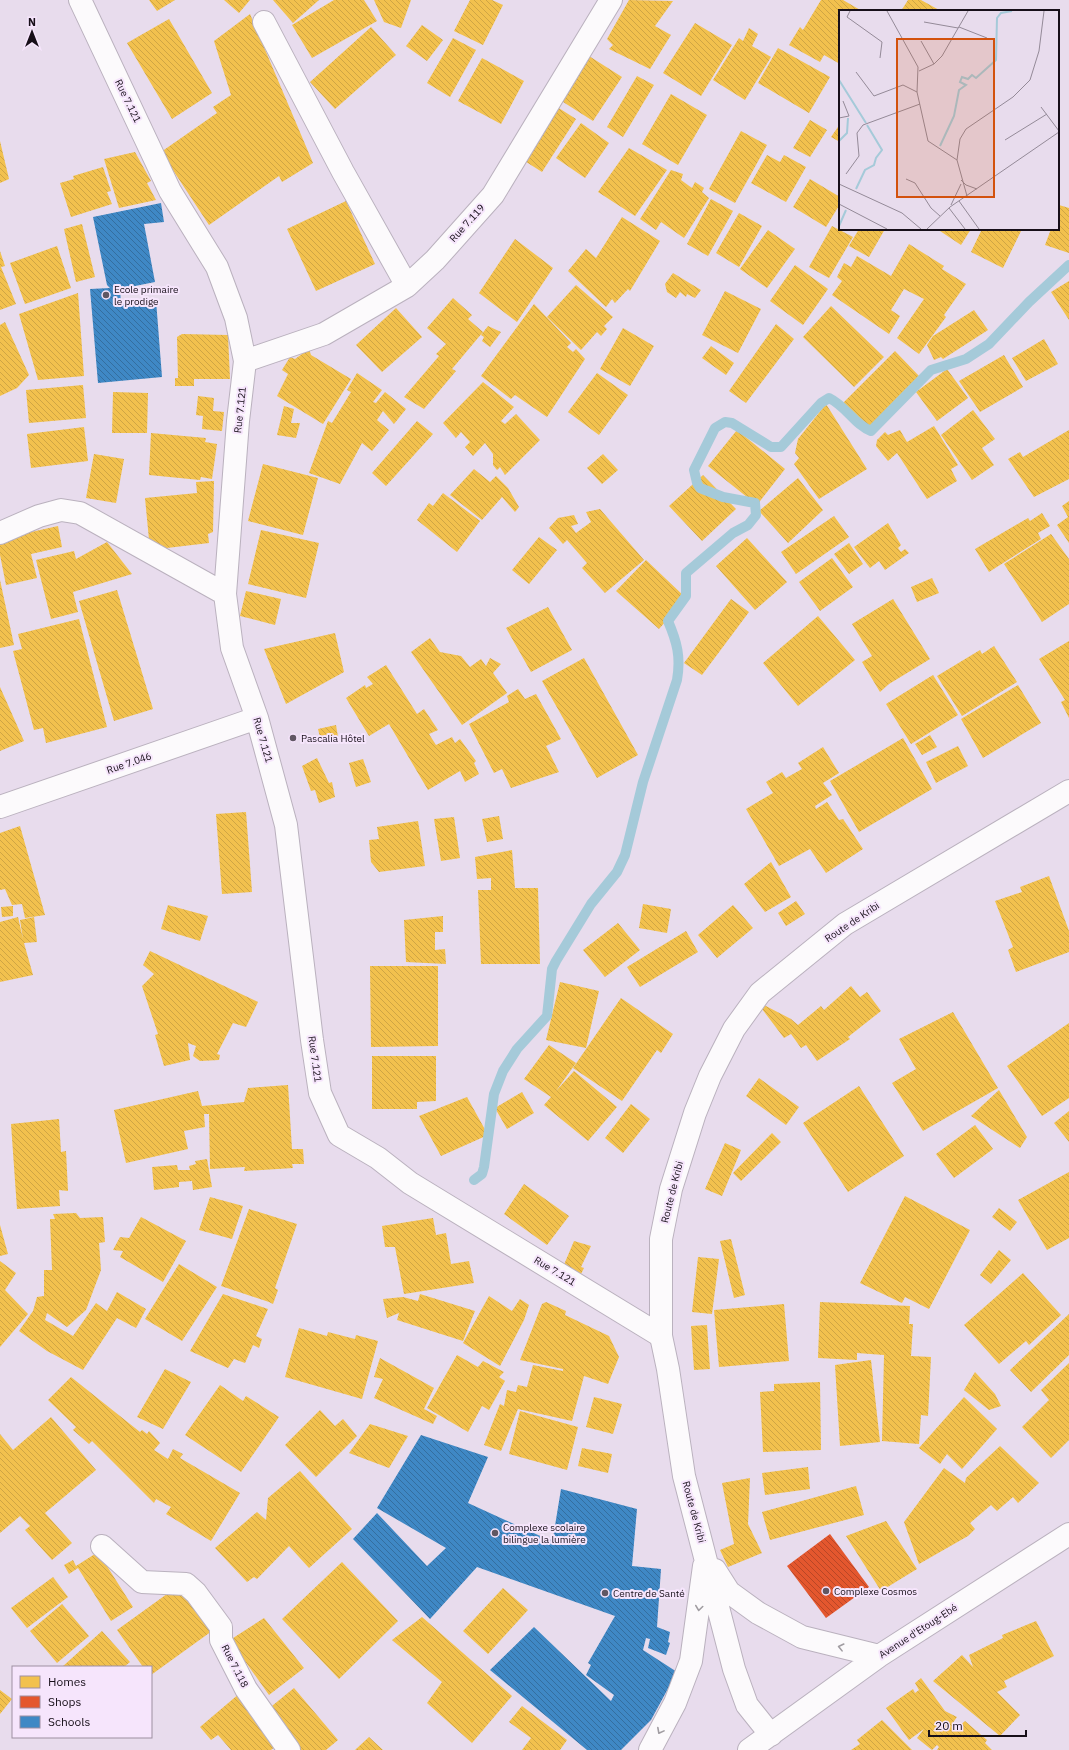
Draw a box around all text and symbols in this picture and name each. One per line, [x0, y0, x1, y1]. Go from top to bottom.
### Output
inset map [839, 10, 1059, 230]
north arrow [12, 12, 52, 52]
text: N [28, 15, 36, 29]
street label: Rue 7.121 [112, 77, 144, 125]
street label: Rue 7.119 [447, 201, 487, 245]
place label: Ecole primaire le prodige [114, 283, 179, 308]
marker: Ecole primaire le prodige [101, 290, 111, 300]
street label: Rue 7.121 [231, 386, 249, 434]
street label: Rue 7.121 [250, 716, 276, 764]
place label: Pascalia Hôtel [301, 732, 365, 745]
marker: Pascalia Hôtel [288, 733, 298, 743]
street label: Rue 7.046 [105, 749, 153, 777]
street label: Route de Kribi [822, 899, 882, 945]
street label: Rue 7.121 [305, 1035, 325, 1083]
street label: Route de Kribi [658, 1160, 686, 1224]
street label: Rue 7.121 [532, 1253, 578, 1289]
street label: Route de Kribi [680, 1480, 708, 1544]
place label: Complexe scolaire bilingue la lumière [503, 1521, 586, 1546]
marker: Complexe scolaire bilingue la lumière [490, 1528, 500, 1538]
place label: Complexe Cosmos [834, 1585, 917, 1598]
marker: Complexe Cosmos [821, 1586, 831, 1596]
place label: Centre de Santé [613, 1587, 685, 1600]
marker: Centre de Santé [600, 1588, 610, 1598]
street label: Avenue d'Etoug-Ebé [876, 1601, 960, 1661]
one-way arrow [695, 1605, 704, 1611]
street label: Rue 7.118 [219, 1642, 251, 1690]
one-way arrow [838, 1643, 844, 1651]
legend [12, 1666, 152, 1738]
text: Homes [48, 1674, 86, 1689]
text: Shops [48, 1694, 81, 1709]
scale bar [929, 1712, 1026, 1738]
text: Schools [48, 1714, 91, 1729]
text: 20 m [935, 1718, 963, 1733]
one-way arrow [657, 1726, 665, 1734]

